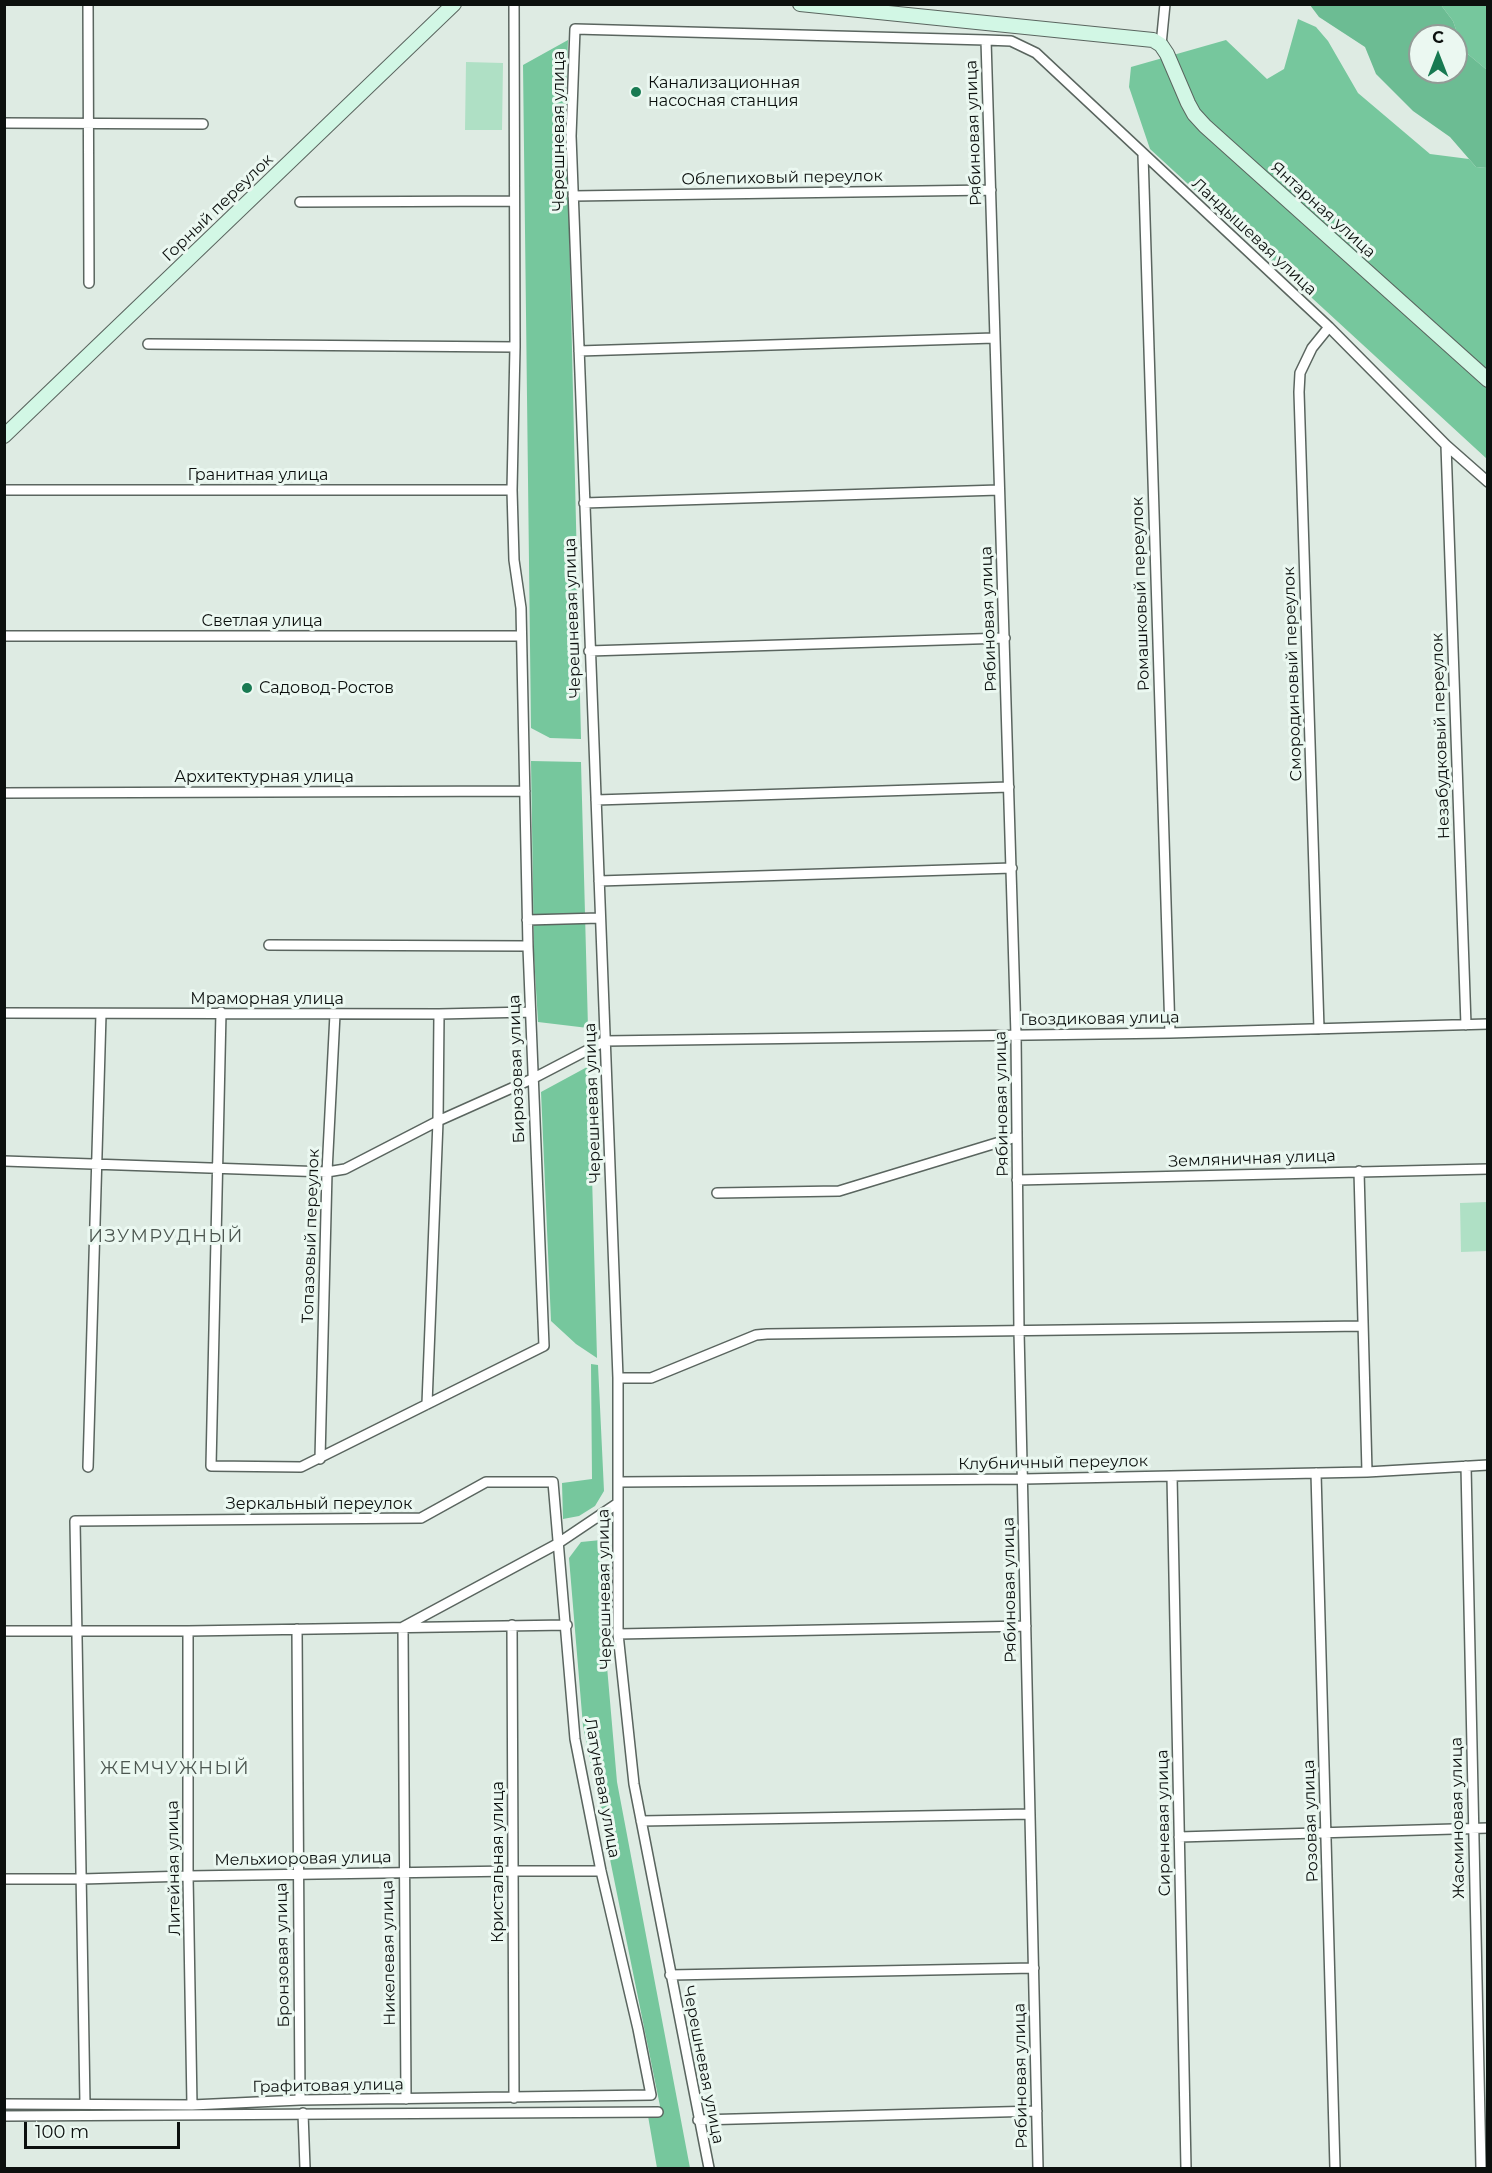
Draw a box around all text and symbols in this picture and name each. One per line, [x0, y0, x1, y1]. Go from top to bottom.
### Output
north arrow [1408, 24, 1468, 84]
text: С [1432, 28, 1444, 47]
street label: Черешневая улица [549, 51, 569, 211]
street label: Рябиновая улица [962, 60, 986, 206]
place label: Канализационная насосная станция [648, 73, 800, 111]
marker: Канализационная насосная станция [629, 85, 643, 99]
street label: Горный переулок [159, 150, 277, 266]
street label: Янтарная улица [1267, 158, 1379, 262]
street label: Облепиховый переулок [681, 167, 883, 189]
street label: Ландышевая улица [1188, 174, 1320, 300]
street label: Гранитная улица [188, 465, 328, 485]
street label: Ромашковый переулок [1128, 497, 1154, 691]
street label: Черешневая улица [561, 537, 585, 699]
street label: Рябиновая улица [977, 546, 1001, 692]
street label: Смородиновый переулок [1280, 566, 1306, 782]
street label: Светлая улица [201, 611, 323, 631]
street label: Незабудковый переулок [1428, 633, 1454, 839]
place label: Садовод-Ростов [259, 678, 394, 698]
marker: Садовод-Ростов [240, 681, 254, 695]
street label: Архитектурная улица [174, 767, 354, 787]
street label: Мраморная улица [190, 989, 344, 1009]
street label: Бирюзовая улица [505, 994, 529, 1144]
street label: Гвоздиковая улица [1020, 1008, 1180, 1030]
street label: Черешневая улица [581, 1022, 605, 1184]
street label: Рябиновая улица [991, 1031, 1013, 1177]
street label: Земляничная улица [1168, 1146, 1336, 1172]
street label: Топазовый переулок [298, 1148, 324, 1324]
district label: ИЗУМРУДНЫЙ [88, 1226, 244, 1248]
street label: Клубничный переулок [958, 1452, 1148, 1474]
street label: Зеркальный переулок [226, 1494, 412, 1514]
street label: Черешневая улица [594, 1509, 616, 1669]
street label: Рябиновая улица [999, 1517, 1021, 1663]
street label: Латуневая улица [580, 1716, 624, 1860]
street label: Жасминовая улица [1447, 1737, 1469, 1899]
street label: Сиреневая улица [1153, 1749, 1175, 1897]
district label: ЖЕМЧУЖНЫЙ [100, 1758, 250, 1780]
street label: Розовая улица [1299, 1759, 1323, 1883]
street label: Кристальная улица [488, 1781, 508, 1943]
street label: Литейная улица [163, 1800, 185, 1936]
street label: Мельхиоровая улица [214, 1848, 392, 1870]
street label: Никелевая улица [378, 1880, 400, 2026]
street label: Бронзовая улица [272, 1882, 294, 2028]
street label: Черешневая улица [678, 1984, 728, 2146]
street label: Рябиновая улица [1010, 2003, 1032, 2149]
street label: Графитовая улица [252, 2075, 404, 2097]
scale bar [27, 2110, 183, 2148]
text: 100 m [35, 2121, 89, 2143]

